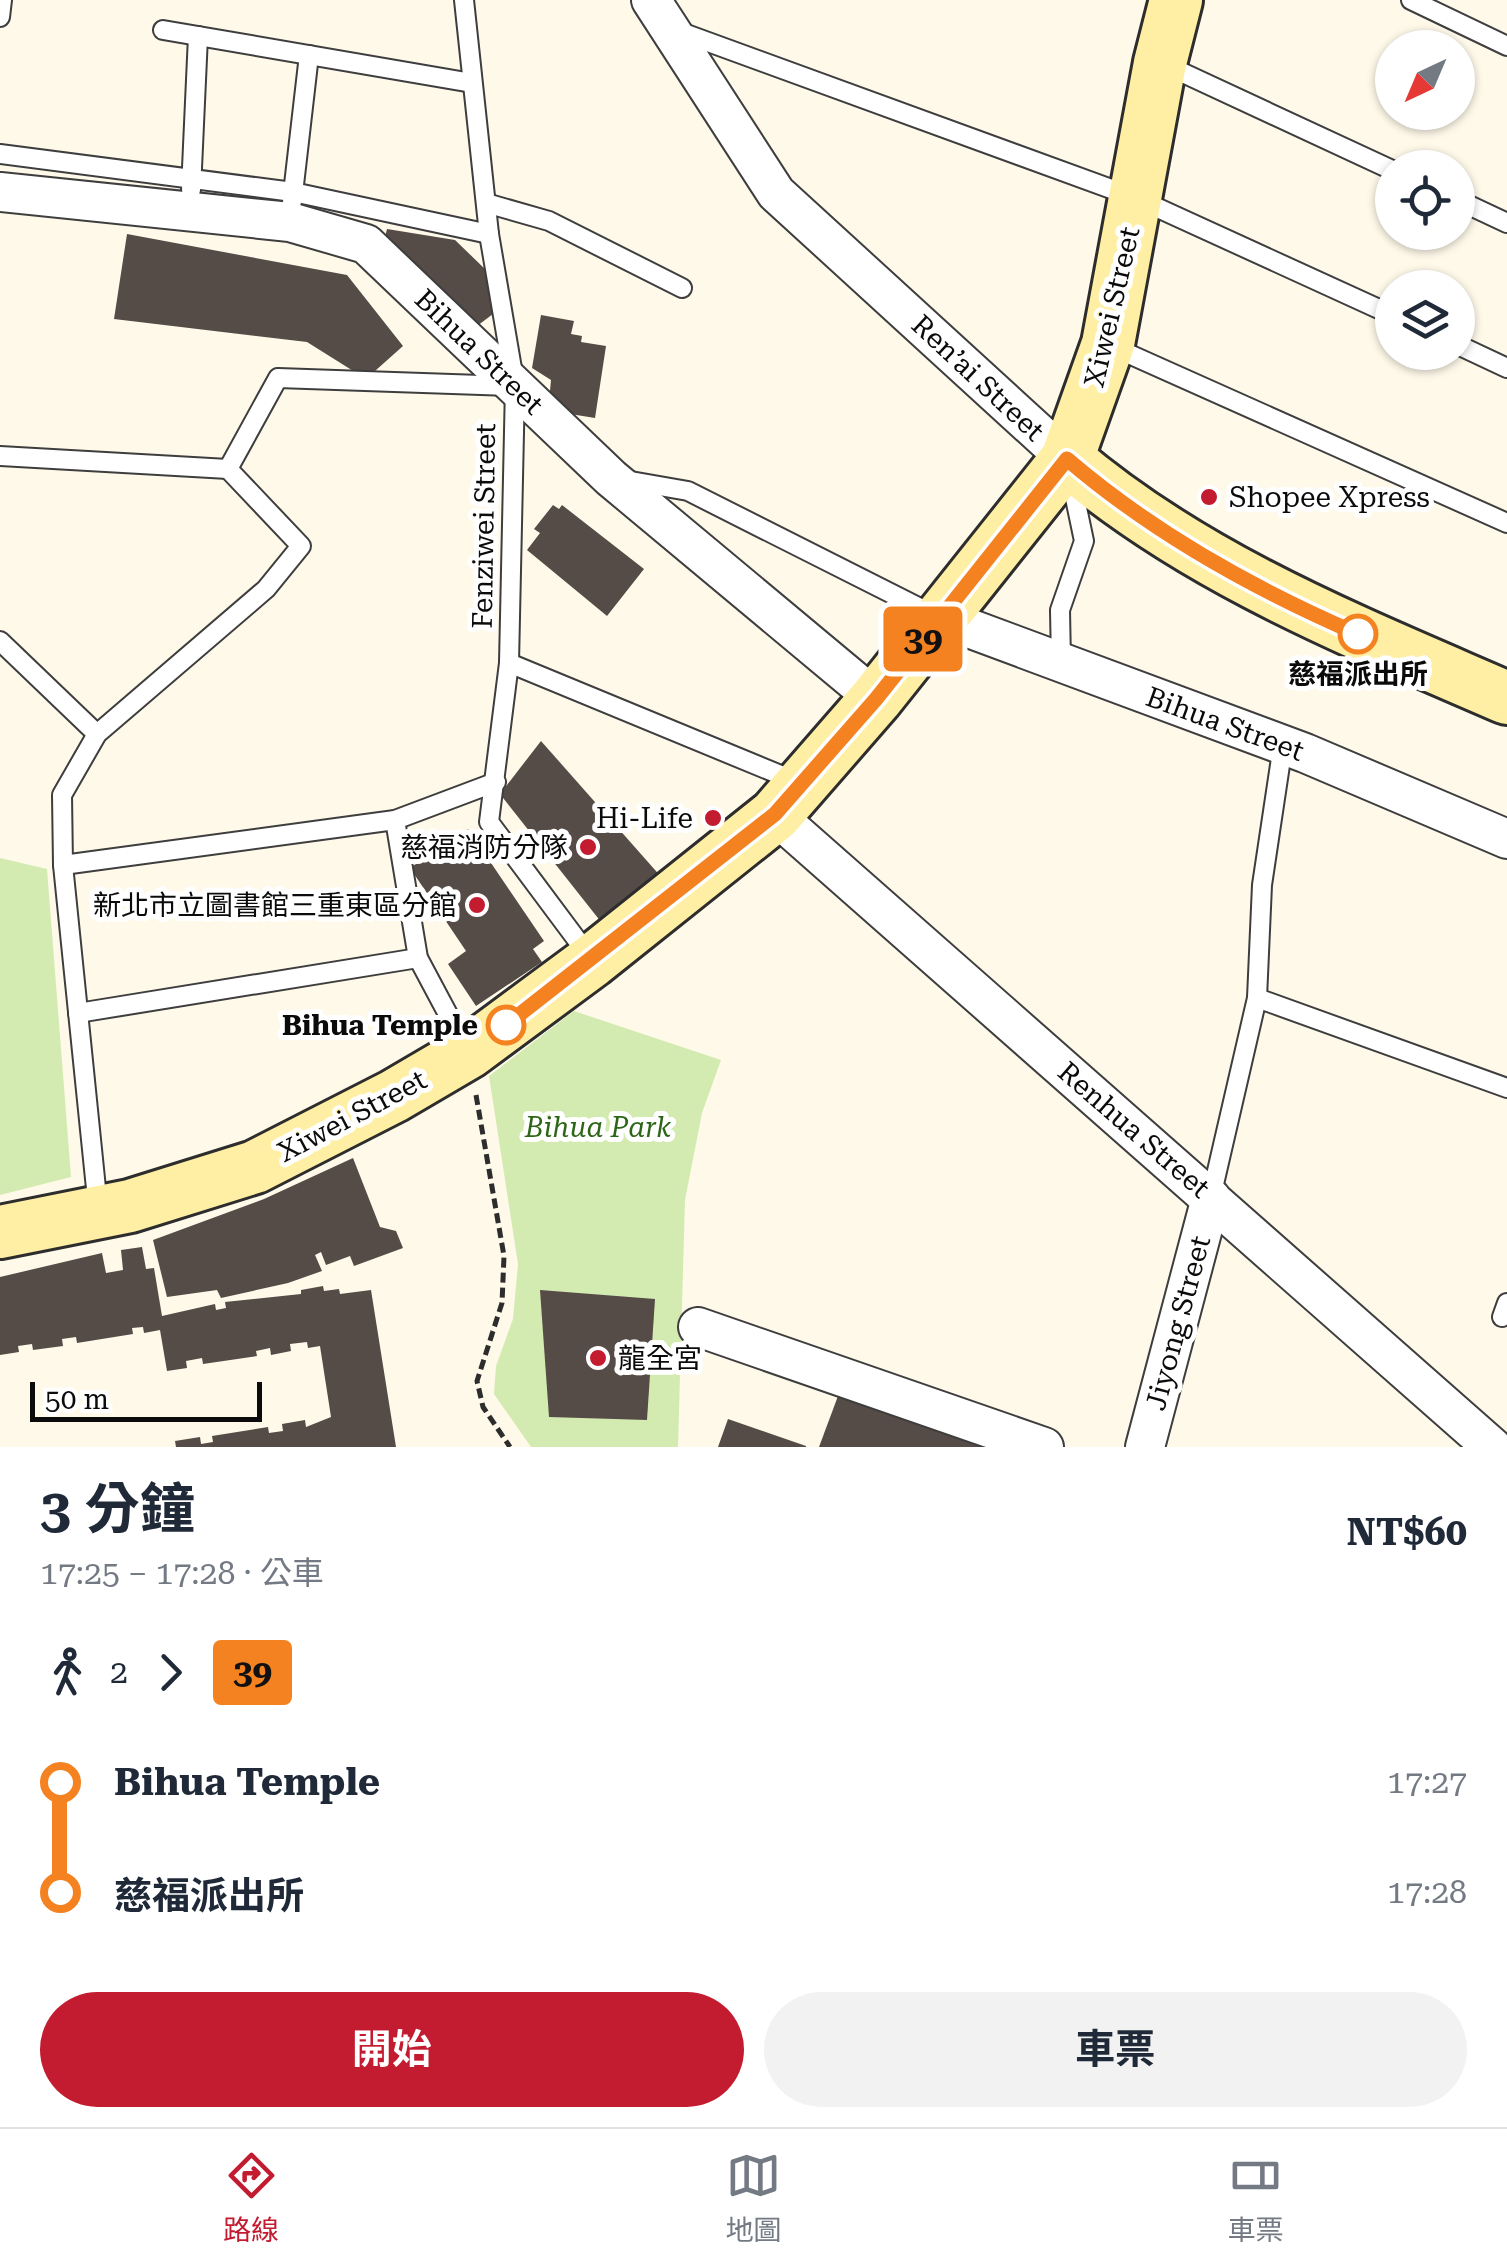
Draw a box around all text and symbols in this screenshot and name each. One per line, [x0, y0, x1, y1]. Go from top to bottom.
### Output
north arrow [1375, 30, 1475, 130]
map controls [1375, 30, 1475, 370]
button: locate [1375, 150, 1475, 250]
street label: Xiwei Street [1077, 223, 1147, 391]
button: layers [1375, 270, 1475, 370]
street label: Bihua Street [408, 283, 550, 421]
street label: Ren’ai Street [905, 308, 1051, 448]
street label: Fenziwei Street [466, 423, 502, 629]
place label: Shopee Xpress [1229, 481, 1430, 514]
marker: Shopee Xpress [1198, 486, 1220, 508]
line badge: 39 [878, 606, 968, 672]
marker: 慈福派出所 [1339, 615, 1377, 653]
text: 39 [903, 619, 943, 660]
place label: 慈福派出所 [1288, 658, 1428, 691]
street label: Bihua Street [1142, 680, 1308, 768]
place label: Hi-Life [596, 802, 693, 835]
marker: Hi-Life [702, 807, 724, 829]
place label: 慈福消防分隊 [400, 831, 568, 864]
marker: 慈福消防分隊 [577, 836, 599, 858]
place label: 新北市立圖書館三重東區分館 [93, 889, 457, 922]
marker: 新北市立圖書館三重東區分館 [466, 894, 488, 916]
marker: Bihua Temple [487, 1006, 525, 1044]
place label: Bihua Temple [282, 1009, 478, 1042]
street label: Renhua Street [1052, 1055, 1216, 1205]
street label: Xiwei Street [272, 1063, 432, 1169]
park label: Bihua Park [524, 1111, 672, 1144]
street label: Jiyong Street [1139, 1232, 1217, 1414]
place label: 龍全宮 [618, 1342, 702, 1375]
marker: 龍全宮 [587, 1347, 609, 1369]
scale bar [30, 1377, 262, 1422]
text: 50 m [45, 1383, 109, 1416]
text: 3 分鐘 [40, 1477, 195, 1541]
text: NT$60 [1346, 1510, 1467, 1554]
text: 17:25 – 17:28 · 公車 [40, 1554, 324, 1592]
icon: walk [40, 1645, 95, 1700]
icon: forward [143, 1645, 198, 1700]
text: 39 [233, 1652, 272, 1693]
text: 2 [110, 1653, 128, 1691]
text: Bihua Temple [114, 1760, 380, 1804]
text: 17:27 [1387, 1763, 1467, 1801]
text: 17:28 [1387, 1873, 1467, 1911]
text: 慈福派出所 [114, 1874, 304, 1918]
button: 開始 [40, 1992, 744, 2107]
button: 車票 [764, 1992, 1467, 2107]
tab: 路線 [223, 2148, 279, 2248]
tab: 地圖 [725, 2148, 782, 2248]
tab: 車票 [1228, 2148, 1284, 2248]

